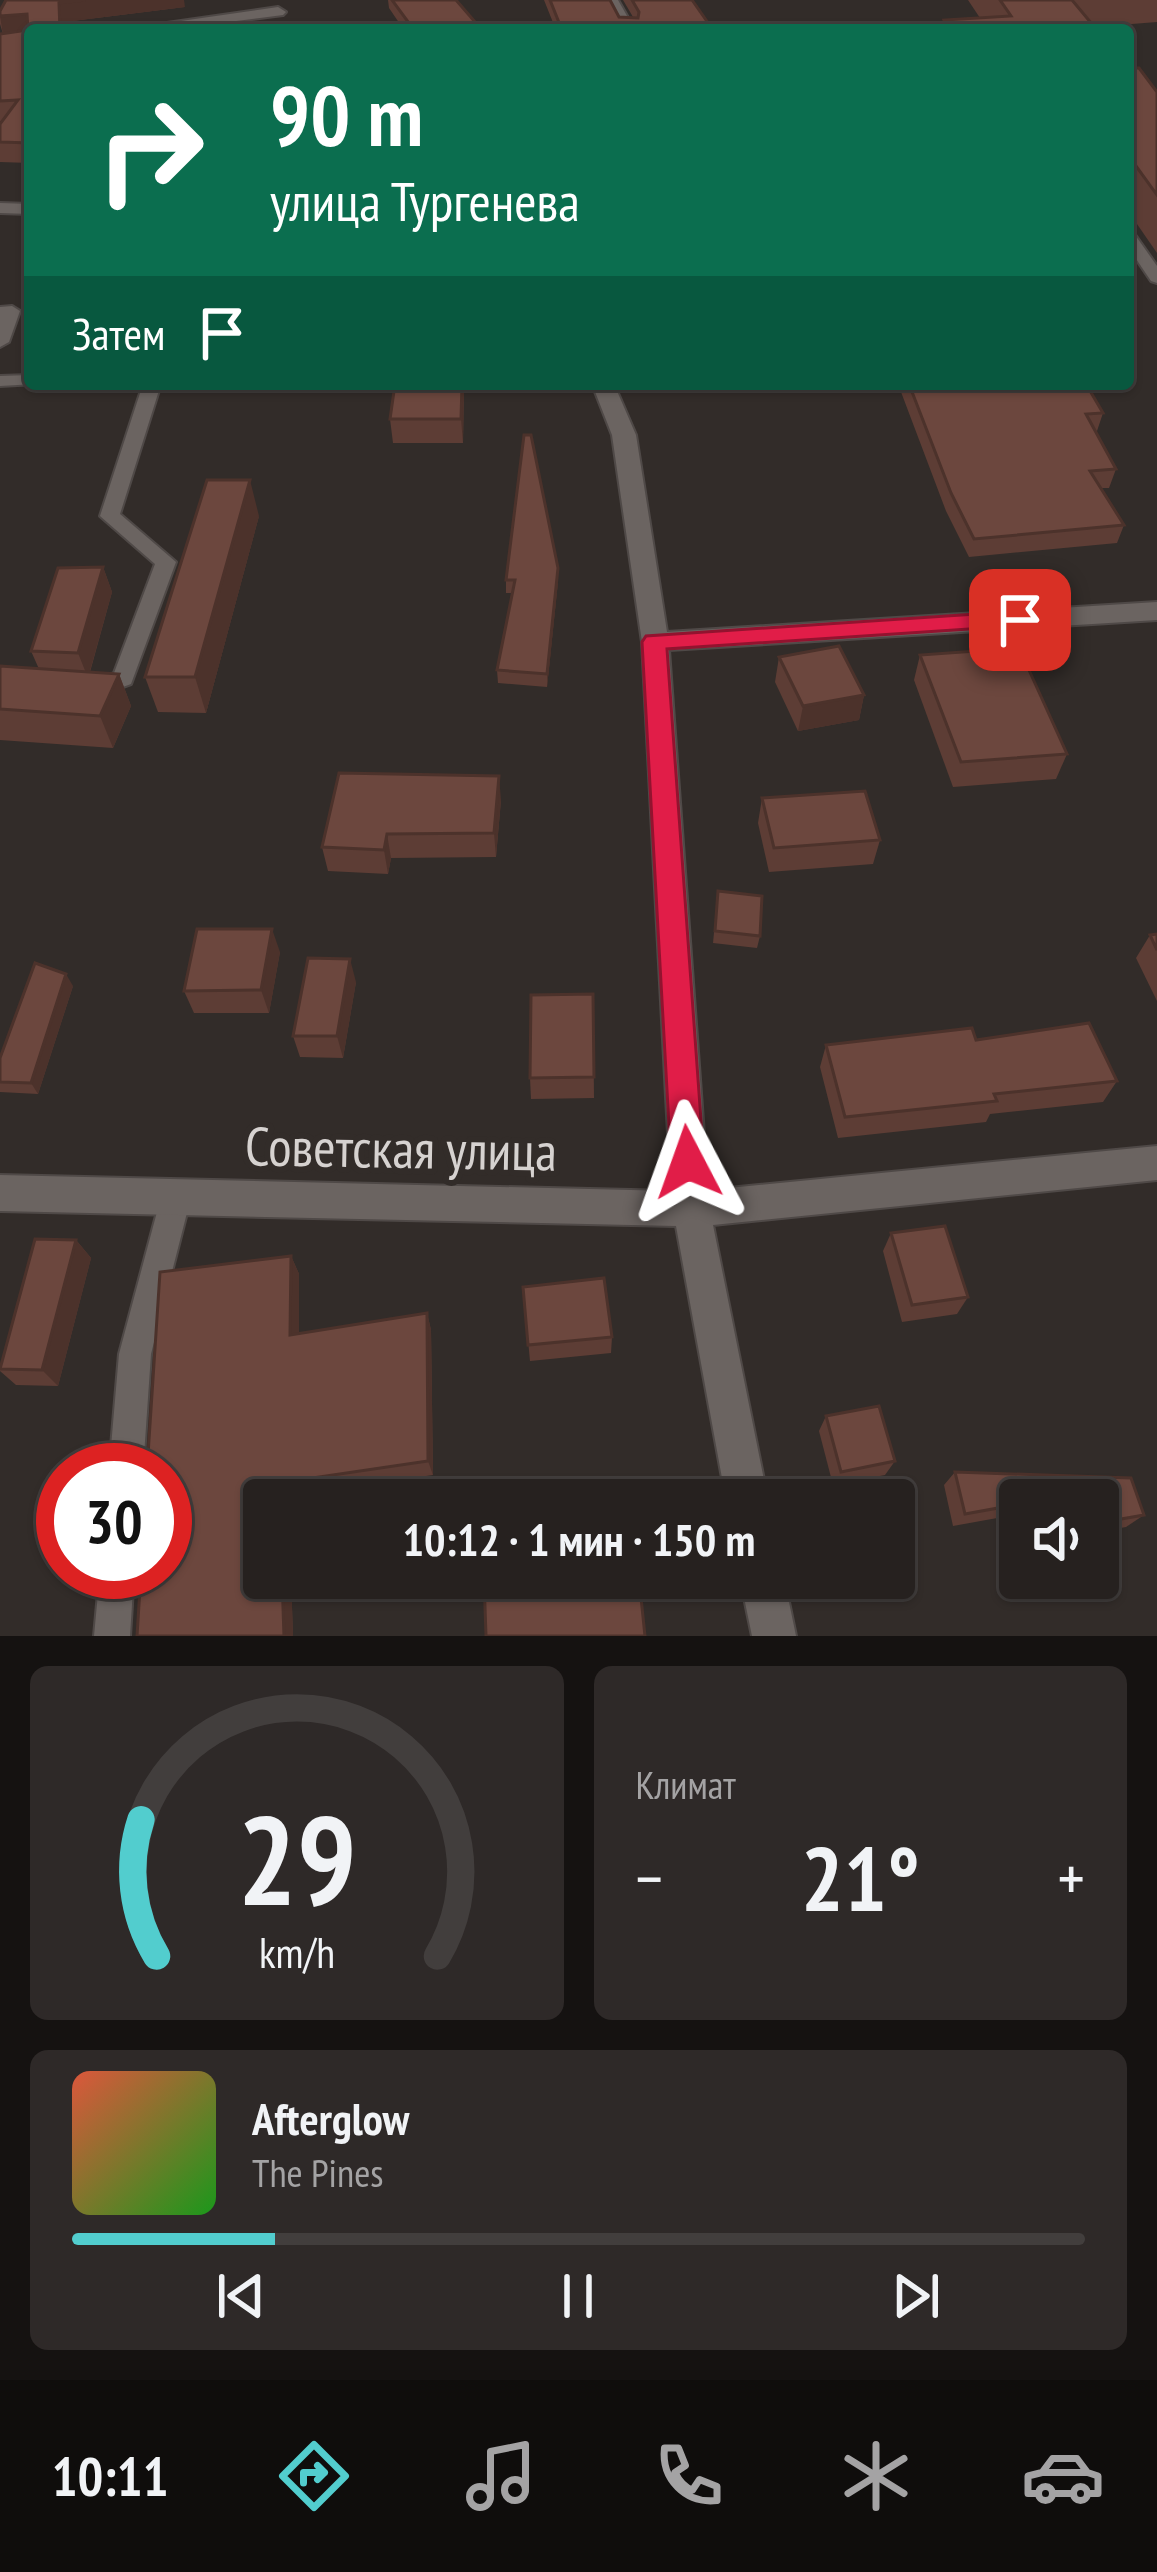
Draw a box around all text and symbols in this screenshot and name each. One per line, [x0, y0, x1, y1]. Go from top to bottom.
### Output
text: 90 m [270, 60, 423, 169]
icon: right [72, 72, 228, 228]
text: улица Тургенева [270, 166, 580, 236]
icon: arrive [189, 300, 255, 366]
text: Затем [72, 304, 165, 362]
pin [969, 569, 1071, 671]
icon: arrive [987, 587, 1053, 653]
position arrow [625, 1099, 751, 1225]
street label: Советская улица [245, 1110, 557, 1186]
speed limit sign: 30 [36, 1443, 192, 1599]
map controls [999, 1479, 1119, 1599]
button: sound [999, 1479, 1119, 1599]
text: 10:12 · 1 мин · 150 m [403, 1510, 755, 1568]
text: Климат [636, 1759, 736, 1810]
text: 29 [237, 1778, 356, 1939]
text: 21° [801, 1819, 920, 1936]
text: − [636, 1835, 663, 1920]
text: + [1058, 1835, 1085, 1920]
text: km/h [259, 1924, 335, 1980]
text: Afterglow [252, 2089, 409, 2147]
text: The Pines [252, 2147, 383, 2198]
icon: previous [208, 2263, 274, 2329]
icon: pause [545, 2263, 611, 2329]
icon: next [883, 2263, 949, 2329]
icon: directions [272, 2434, 356, 2518]
icon: music [459, 2434, 543, 2518]
icon: phone [647, 2434, 731, 2518]
icon: climate [834, 2434, 918, 2518]
icon: car [1021, 2434, 1105, 2518]
text: 10:11 [52, 2441, 168, 2511]

